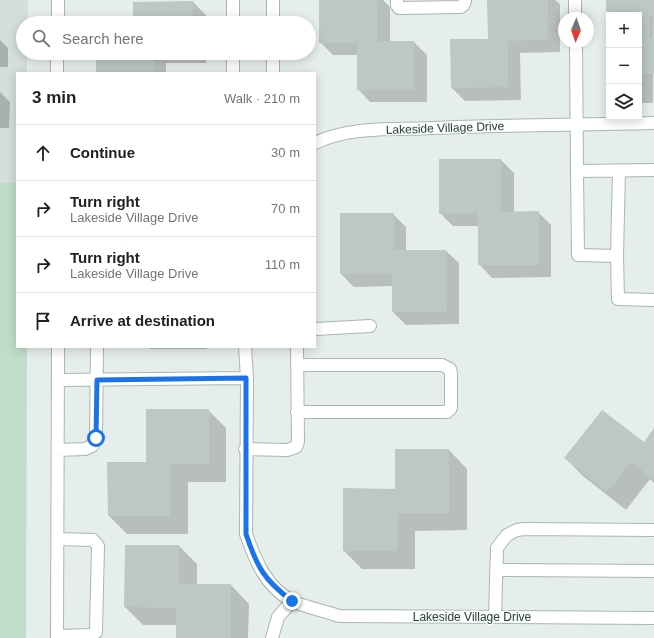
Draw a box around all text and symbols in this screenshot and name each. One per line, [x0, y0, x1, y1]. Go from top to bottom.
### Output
north arrow [558, 12, 594, 48]
map controls [606, 12, 642, 120]
button: + [606, 12, 642, 48]
search box [16, 16, 316, 60]
icon: search [30, 27, 52, 49]
text: Search here [62, 30, 144, 47]
button: − [606, 48, 642, 84]
button: layers [606, 84, 642, 120]
text: 3 min [32, 88, 76, 107]
text: Walk · 210 m [224, 91, 300, 106]
street label: Lakeside Village Drive [386, 119, 505, 137]
icon: ahead [32, 142, 54, 164]
text: Continue [70, 144, 135, 161]
text: 30 m [271, 145, 300, 160]
text: Turn right [70, 193, 140, 210]
icon: right [32, 198, 54, 220]
text: 70 m [271, 201, 300, 216]
text: Lakeside Village Drive [70, 210, 198, 225]
text: Turn right [70, 249, 140, 266]
icon: right [32, 254, 54, 276]
text: 110 m [265, 257, 300, 272]
text: Lakeside Village Drive [70, 266, 198, 281]
icon: arrive [32, 310, 54, 332]
text: Arrive at destination [70, 312, 215, 329]
route start [87, 429, 105, 447]
route end [283, 592, 301, 610]
street label: Lakeside Village Drive [413, 610, 532, 624]

